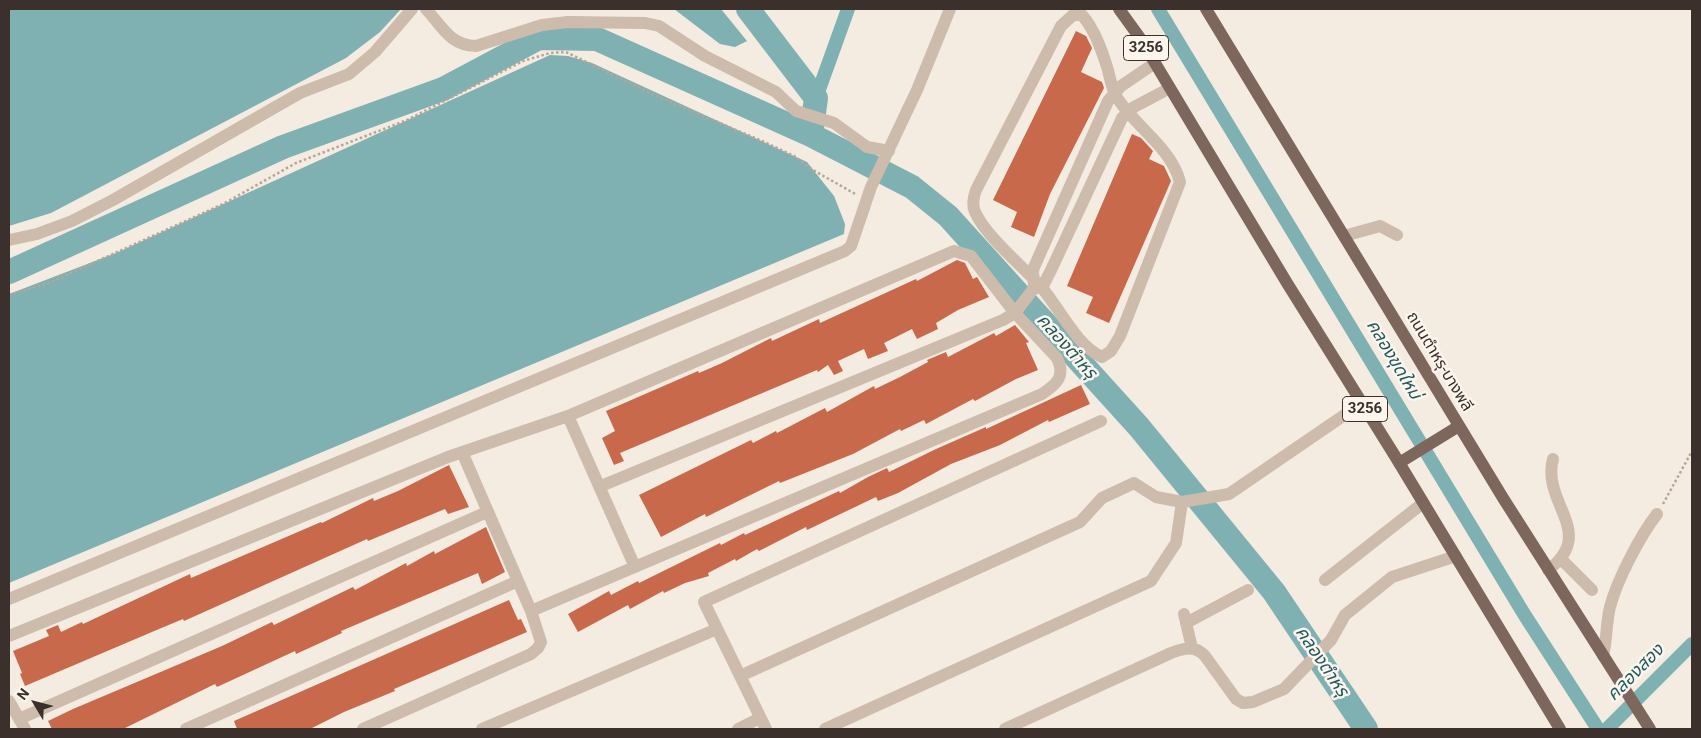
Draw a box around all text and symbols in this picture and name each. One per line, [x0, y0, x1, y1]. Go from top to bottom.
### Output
road number: 3256 [1124, 36, 1168, 60]
street label: ถนนตำหรุ-บางพลี [1402, 309, 1476, 415]
water label: คลองตำหรุ [1031, 310, 1101, 384]
water label: คลองขุดใหม่ [1361, 316, 1425, 404]
road number: 3256 [1342, 396, 1388, 422]
water label: คลองตำหรุ [1290, 623, 1352, 701]
water label: คลองสอง [1603, 640, 1669, 706]
north arrow [10, 678, 60, 728]
text: N [14, 685, 32, 703]

